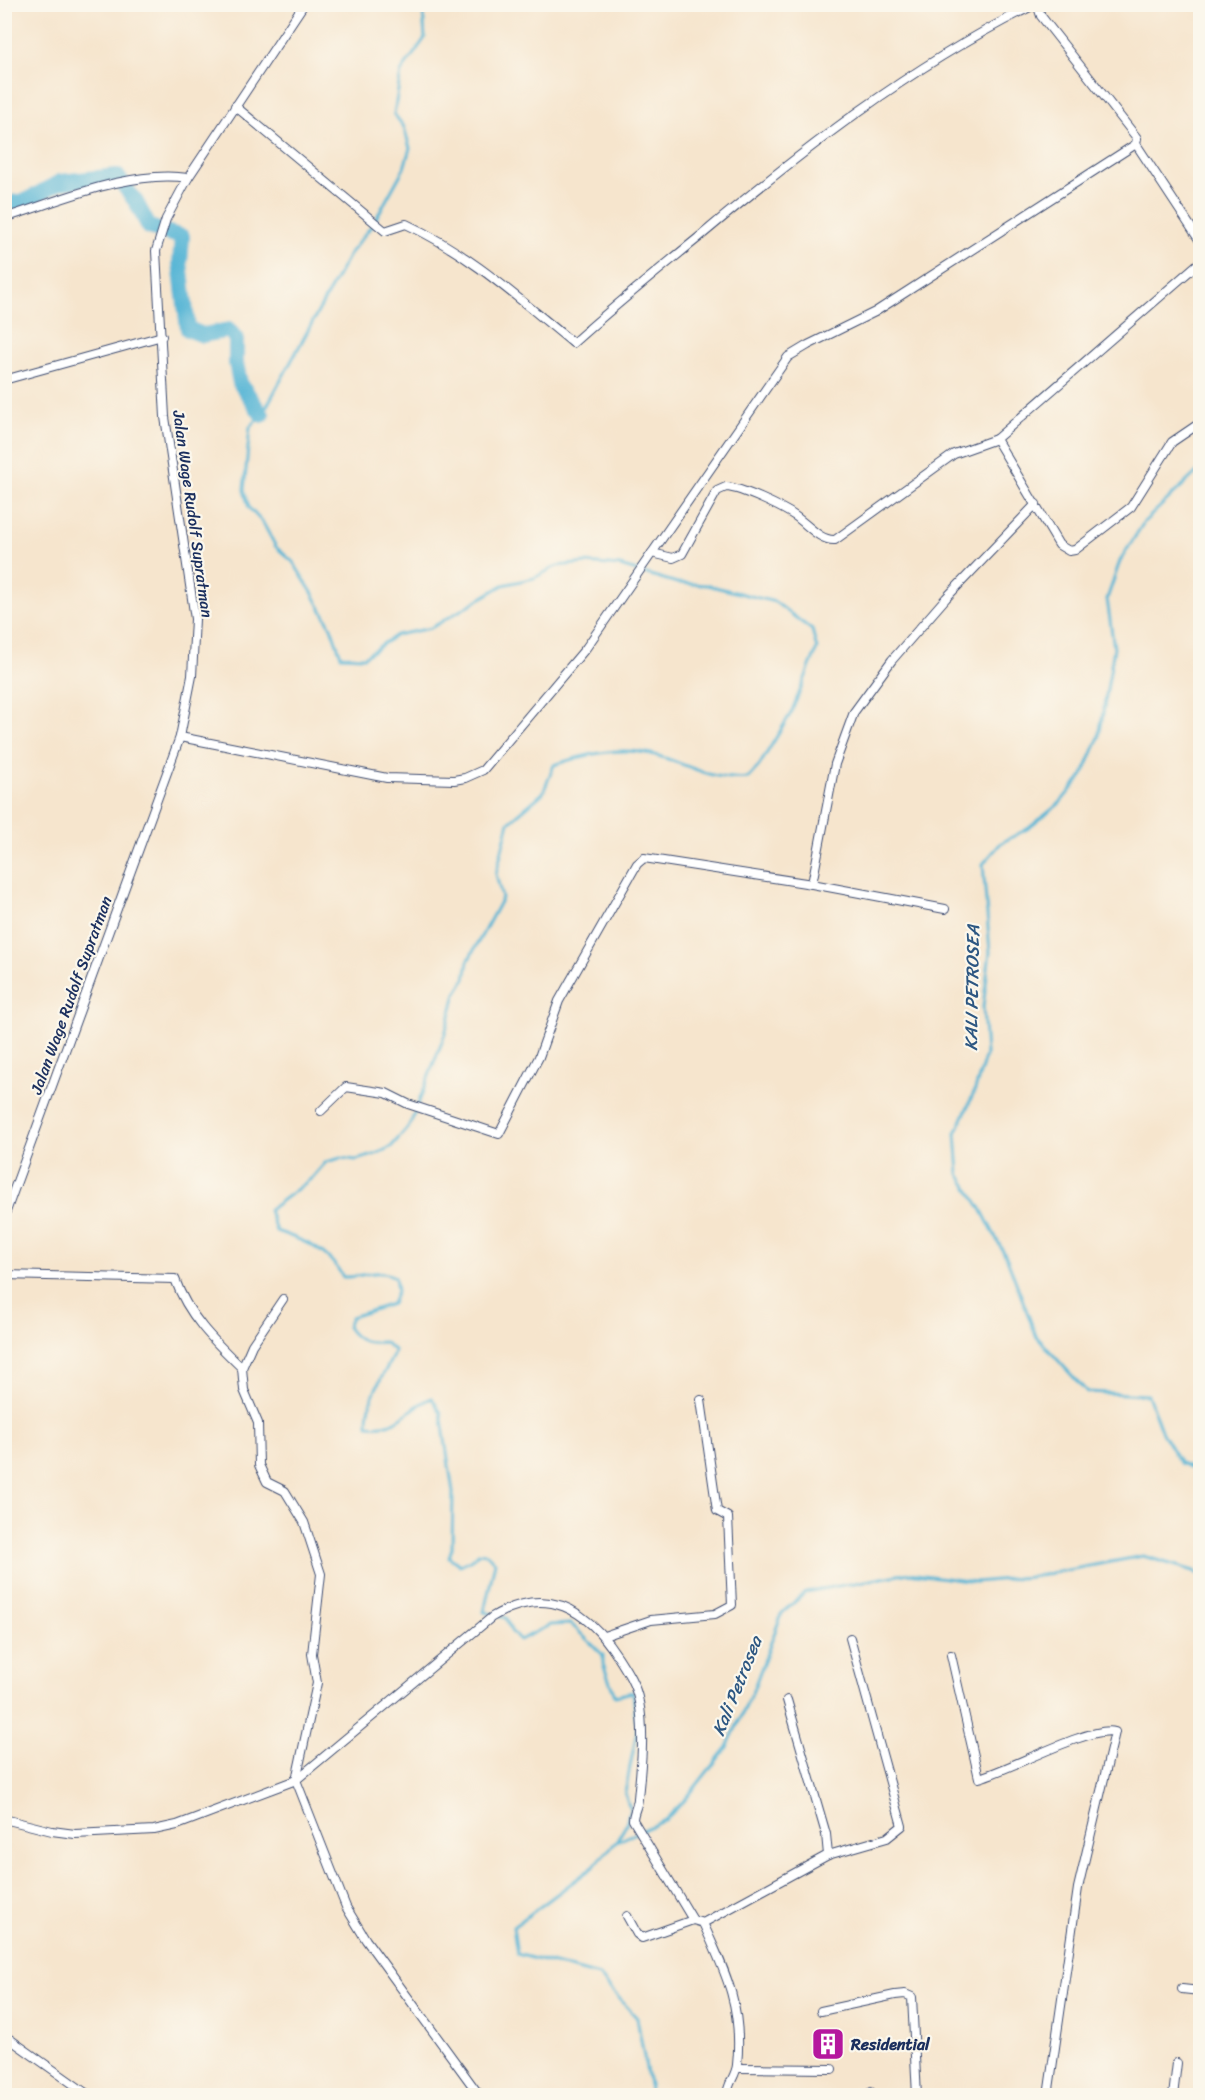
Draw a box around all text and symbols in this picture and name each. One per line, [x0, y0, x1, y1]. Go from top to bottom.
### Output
street label: Jalan Wage Rudolf Supratman [164, 407, 222, 620]
street label: Jalan Wage Rudolf Supratman [21, 891, 121, 1099]
water label: KALI PETROSEA [955, 924, 989, 1051]
water label: Kali Petrosea [703, 1630, 772, 1741]
building icon: Residential [810, 2026, 846, 2062]
place label: Residential [850, 2030, 931, 2059]

